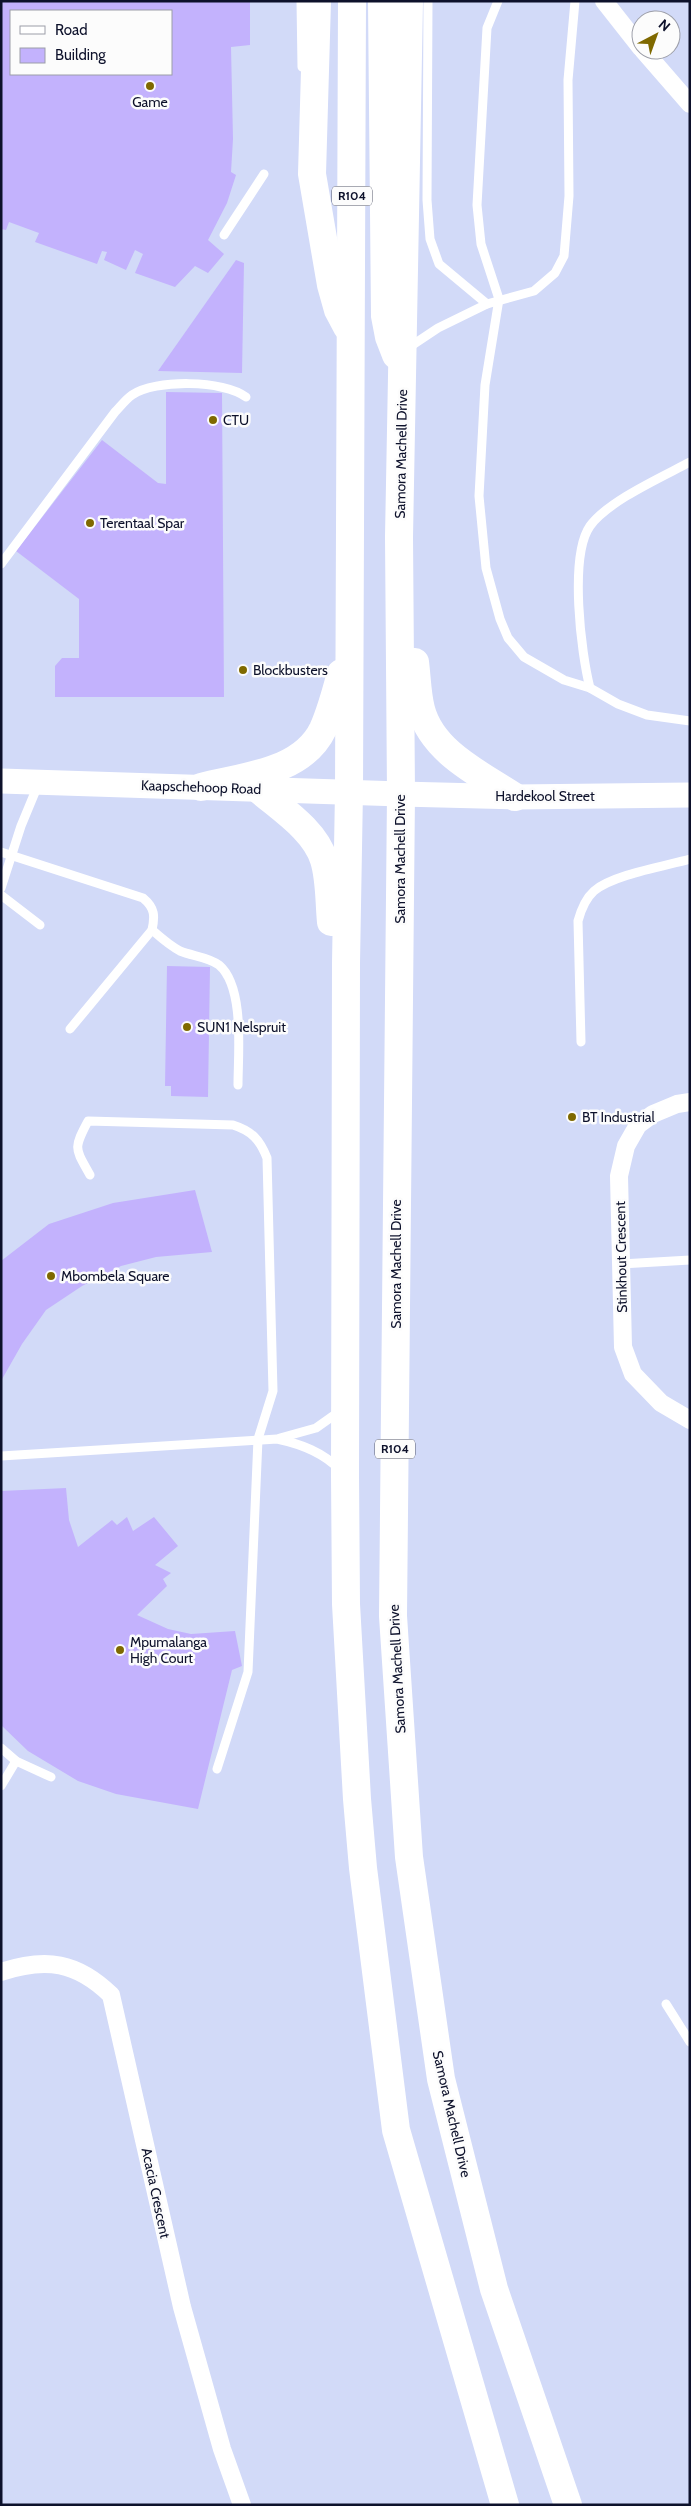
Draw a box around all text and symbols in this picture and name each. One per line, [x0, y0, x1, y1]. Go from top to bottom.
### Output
legend [10, 10, 172, 75]
north arrow [631, 10, 681, 60]
text: N [655, 15, 674, 35]
text: Road [55, 21, 88, 39]
text: Building [55, 46, 106, 64]
marker: Game [144, 80, 156, 92]
place label: Game [132, 93, 168, 111]
road number: R104 [332, 187, 372, 206]
street label: Samora Machell Drive [391, 389, 411, 519]
place label: CTU [223, 411, 249, 429]
marker: CTU [207, 414, 219, 426]
place label: Terentaal Spar [100, 514, 185, 532]
marker: Terentaal Spar [84, 517, 96, 529]
place label: Blockbusters [253, 661, 328, 679]
marker: Blockbusters [237, 664, 249, 676]
street label: Kaapschehoop Road [141, 776, 261, 798]
street label: Hardekool Street [495, 787, 595, 805]
street label: Samora Machell Drive [391, 794, 409, 924]
place label: SUN1 Nelspruit [197, 1018, 286, 1036]
marker: SUN1 Nelspruit [181, 1021, 193, 1033]
place label: BT Industrial [582, 1108, 656, 1126]
marker: BT Industrial [566, 1111, 578, 1123]
street label: Samora Machell Drive [387, 1199, 405, 1329]
street label: Stinkhout Crescent [611, 1201, 631, 1313]
place label: Mbombela Square [61, 1267, 170, 1285]
marker: Mbombela Square [45, 1270, 57, 1282]
road number: R104 [375, 1440, 415, 1458]
street label: Samora Machell Drive [385, 1604, 409, 1734]
place label: Mpumalanga High Court [130, 1633, 207, 1667]
marker: Mpumalanga High Court [114, 1644, 126, 1656]
street label: Samora Machell Drive [429, 2049, 475, 2179]
street label: Acacia Crescent [138, 2146, 174, 2240]

